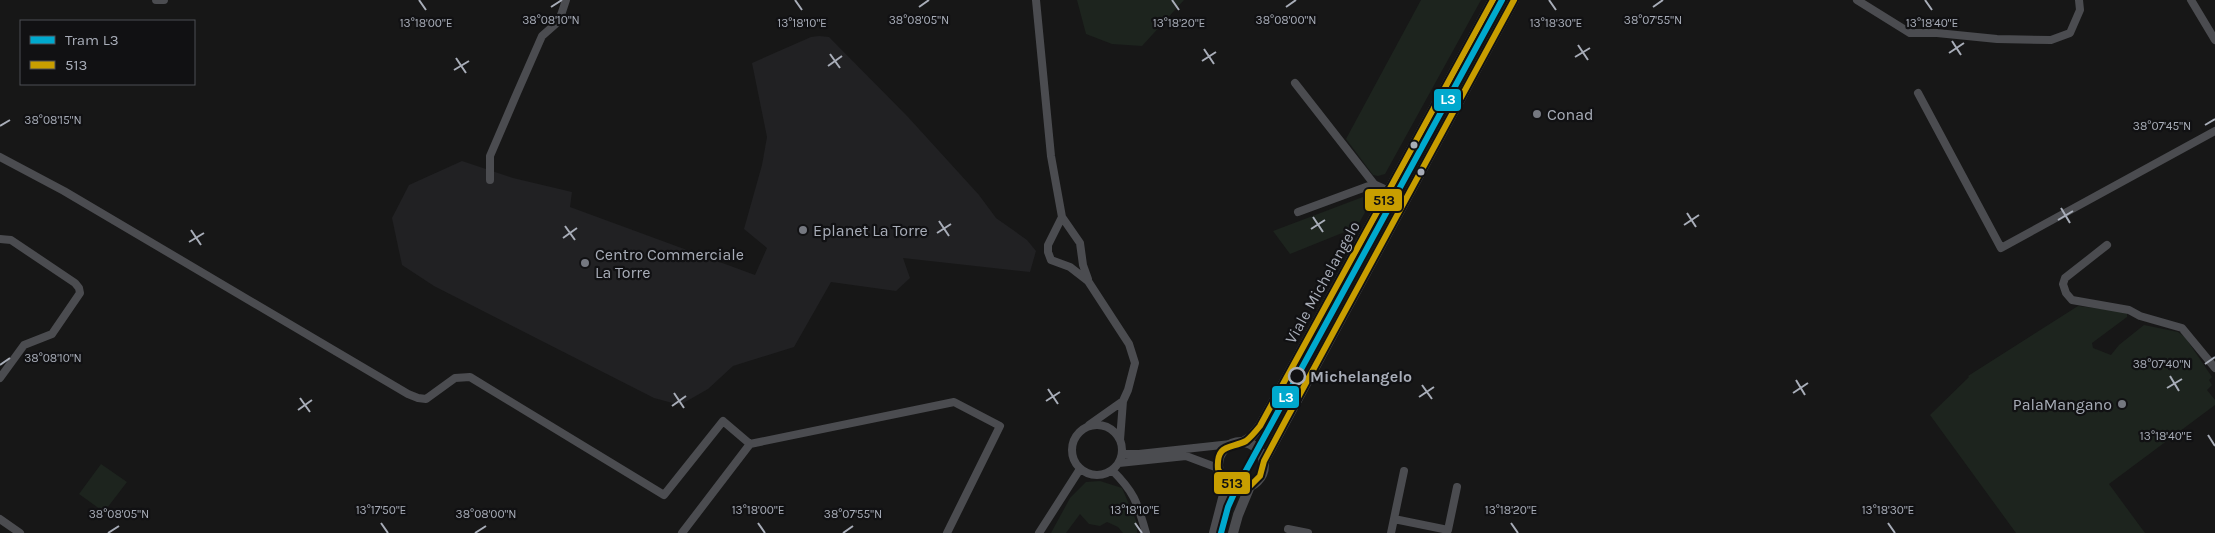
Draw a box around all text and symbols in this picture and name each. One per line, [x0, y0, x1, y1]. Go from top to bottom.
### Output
text: 38°08'10"N [522, 13, 580, 27]
text: 38°08'05"N [889, 13, 949, 27]
text: 38°08'00"N [1256, 13, 1316, 27]
text: 38°07'55"N [1624, 13, 1682, 27]
text: 13°18'00"E [400, 16, 452, 30]
text: 13°18'10"E [777, 16, 827, 30]
text: 13°18'20"E [1153, 16, 1205, 30]
text: 13°18'30"E [1530, 16, 1582, 30]
text: 13°18'40"E [1906, 16, 1958, 30]
legend [20, 20, 195, 85]
text: Tram L3 [65, 31, 119, 49]
text: 513 [65, 56, 87, 74]
line badge: L3 [1433, 88, 1462, 112]
text: L3 [1440, 91, 1456, 108]
place label: Conad [1547, 105, 1594, 124]
marker: Conad [1531, 108, 1543, 120]
text: 38°08'15"N [24, 113, 82, 127]
text: 38°07'45"N [2133, 119, 2191, 133]
unlabelled marker [1409, 140, 1419, 150]
unlabelled marker [1416, 167, 1426, 177]
line badge: 513 [1364, 188, 1403, 212]
text: 513 [1373, 192, 1395, 209]
street label: Viale Michelangelo [1281, 218, 1364, 347]
place label: Eplanet La Torre [813, 221, 928, 240]
marker: Eplanet La Torre [797, 224, 809, 236]
place label: Centro Commerciale La Torre [595, 245, 744, 282]
marker: Centro Commerciale La Torre [579, 257, 591, 269]
text: 38°08'10"N [24, 351, 82, 365]
text: 38°07'40"N [2133, 357, 2191, 371]
marker: Michelangelo [1288, 367, 1306, 385]
place label: Michelangelo [1310, 367, 1412, 386]
line badge: L3 [1271, 385, 1300, 409]
text: L3 [1278, 389, 1294, 406]
place label: PalaMangano [2013, 395, 2112, 414]
marker: PalaMangano [2116, 398, 2128, 410]
text: 13°18'40"E [2140, 429, 2192, 443]
line badge: 513 [1213, 471, 1251, 495]
text: 513 [1221, 475, 1243, 492]
text: 13°17'50"E [356, 503, 406, 517]
text: 13°18'00"E [732, 503, 784, 517]
text: 13°18'10"E [1110, 503, 1160, 517]
text: 13°18'20"E [1485, 503, 1537, 517]
text: 13°18'30"E [1862, 503, 1914, 517]
text: 38°08'05"N [89, 507, 149, 521]
text: 38°08'00"N [456, 507, 516, 521]
text: 38°07'55"N [824, 507, 882, 521]

